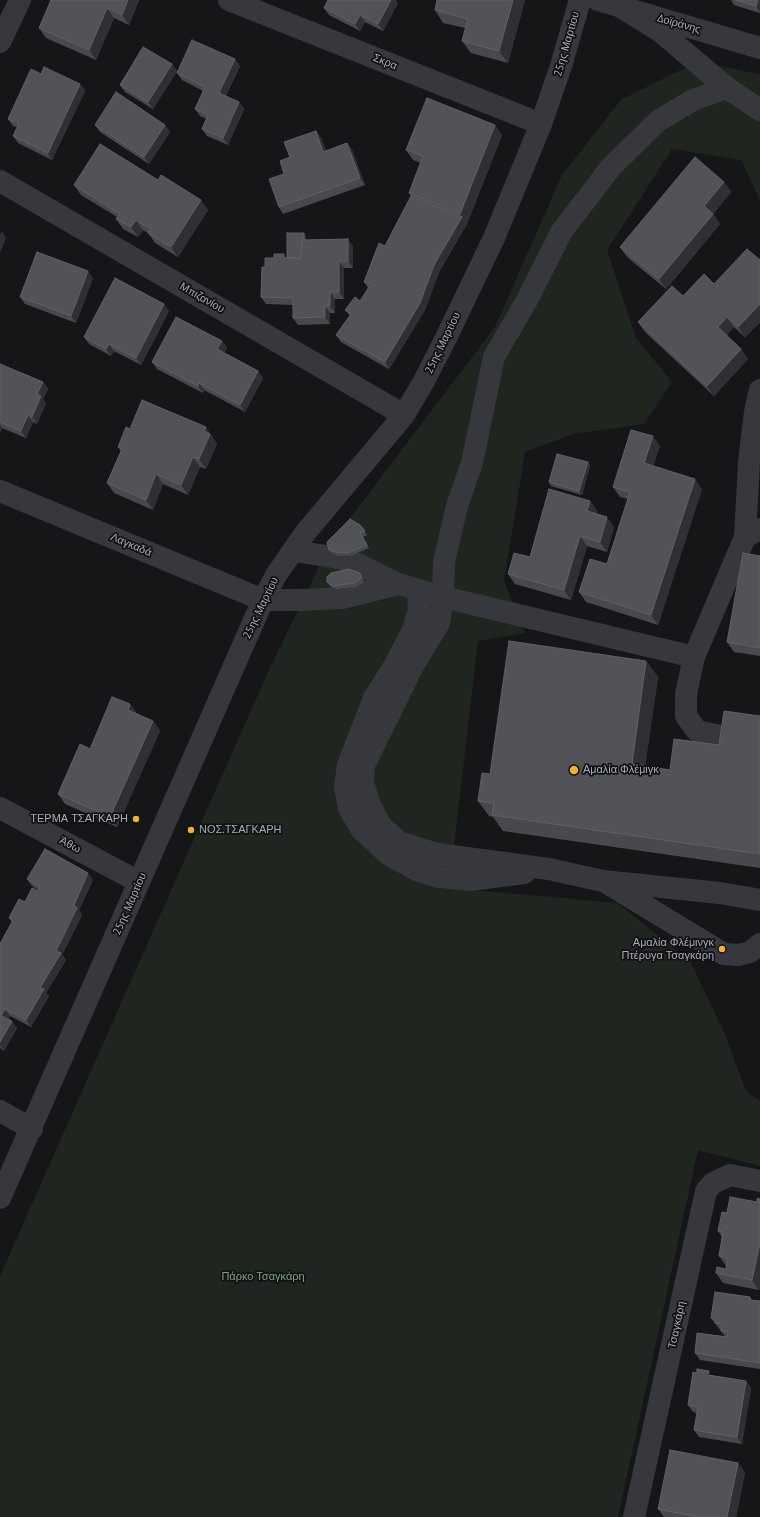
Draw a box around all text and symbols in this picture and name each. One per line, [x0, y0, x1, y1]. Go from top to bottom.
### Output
street label: 25ης Μαρτίου [551, 10, 583, 78]
street label: Δοϊράνης [656, 12, 702, 36]
street label: Σκρα [371, 51, 399, 73]
street label: Μπιζανίου [177, 280, 227, 316]
street label: 25ης Μαρτίου [422, 310, 464, 376]
street label: Λαγκαδά [108, 530, 154, 560]
street label: 25ης Μαρτίου [240, 575, 282, 641]
place label: Αμαλία Φλέμιγκ [583, 763, 659, 777]
marker: Αμαλία Φλέμιγκ [568, 764, 580, 776]
place label: ΤΕΡΜΑ ΤΣΑΓΚΑΡΗ [30, 812, 128, 826]
marker: ΤΕΡΜΑ ΤΣΑΓΚΑΡΗ [131, 814, 141, 824]
place label: ΝΟΣ.ΤΣΑΓΚΑΡΗ [199, 823, 282, 837]
marker: ΝΟΣ.ΤΣΑΓΚΑΡΗ [186, 825, 196, 835]
street label: Άθω [57, 834, 83, 856]
street label: 25ης Μαρτίου [110, 871, 150, 937]
place label: Αμαλία Φλέμινγκ Πτέρυγα Τσαγκάρη [621, 936, 714, 962]
marker: Αμαλία Φλέμινγκ Πτέρυγα Τσαγκάρη [717, 944, 727, 954]
park label: Πάρκο Τσαγκάρη [221, 1270, 305, 1284]
street label: Τσαγκάρη [666, 1300, 688, 1350]

